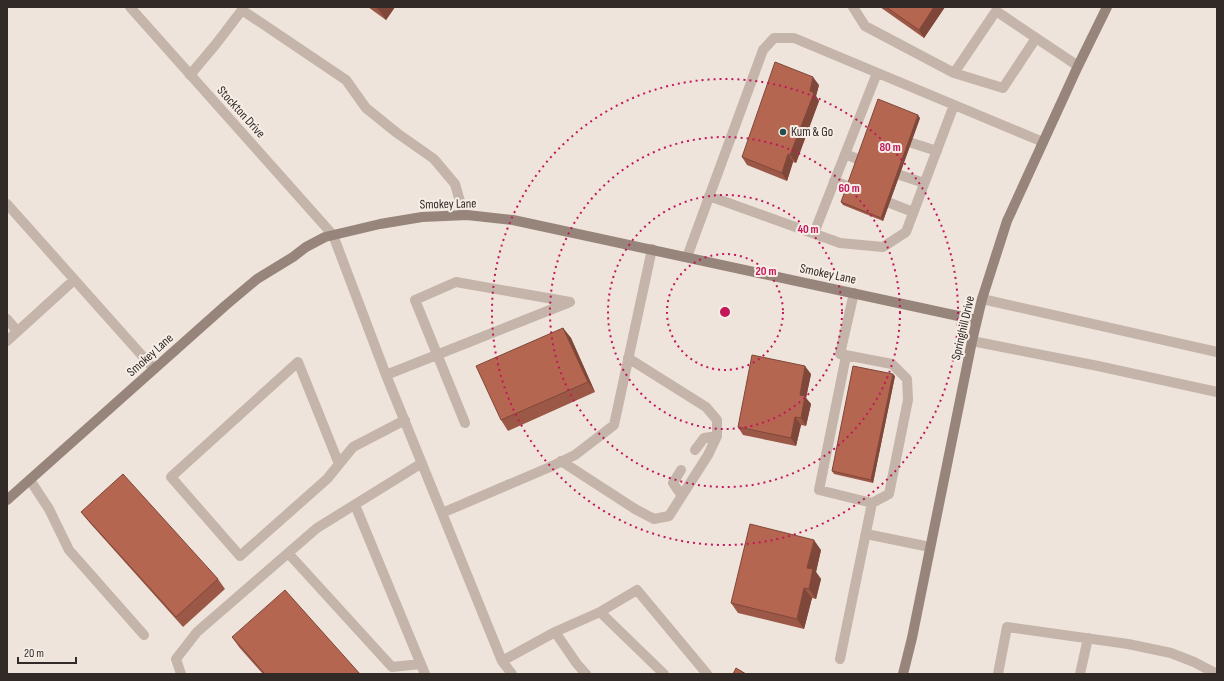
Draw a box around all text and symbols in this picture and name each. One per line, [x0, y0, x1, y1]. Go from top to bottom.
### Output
street label: Stockton Drive [213, 83, 269, 141]
place label: Kum & Go [791, 124, 833, 140]
marker: Kum & Go [778, 127, 788, 137]
text: 80 m [879, 140, 901, 155]
text: 60 m [838, 181, 860, 196]
street label: Smokey Lane [419, 196, 477, 212]
text: 40 m [797, 222, 819, 237]
street label: Smokey Lane [799, 260, 857, 288]
text: 20 m [756, 264, 776, 279]
street label: Springhill Drive [948, 294, 978, 362]
centre of rings [718, 305, 732, 319]
street label: Smokey Lane [124, 330, 176, 380]
scale bar [18, 639, 76, 665]
text: 20 m [24, 646, 44, 661]

